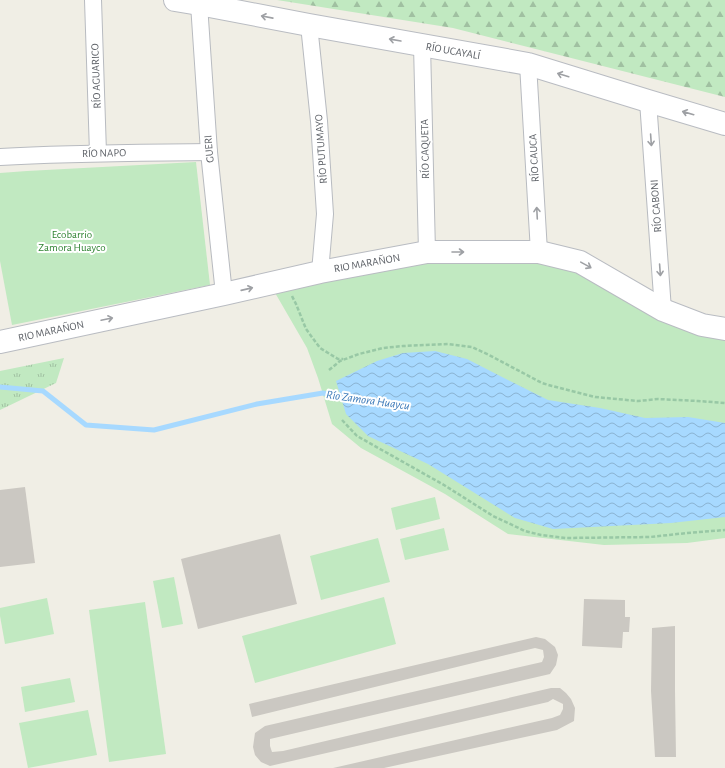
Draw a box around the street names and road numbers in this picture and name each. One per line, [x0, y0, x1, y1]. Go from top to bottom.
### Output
street label: RÍO UCAYALÍ [425, 40, 481, 61]
street label: RÍO AGUARICO [88, 43, 103, 109]
street label: RÍO PUTUMAYO [312, 114, 329, 184]
street label: RÍO CAQUETA [418, 118, 431, 179]
street label: RÍO CAUCA [526, 133, 541, 183]
street label: GUERI [202, 135, 216, 163]
street label: RÍO NAPO [82, 146, 126, 159]
street label: RÍO CABONI [648, 179, 663, 233]
street label: RIO MARAÑON [333, 252, 401, 274]
street label: RIO MARAÑON [17, 319, 85, 343]

